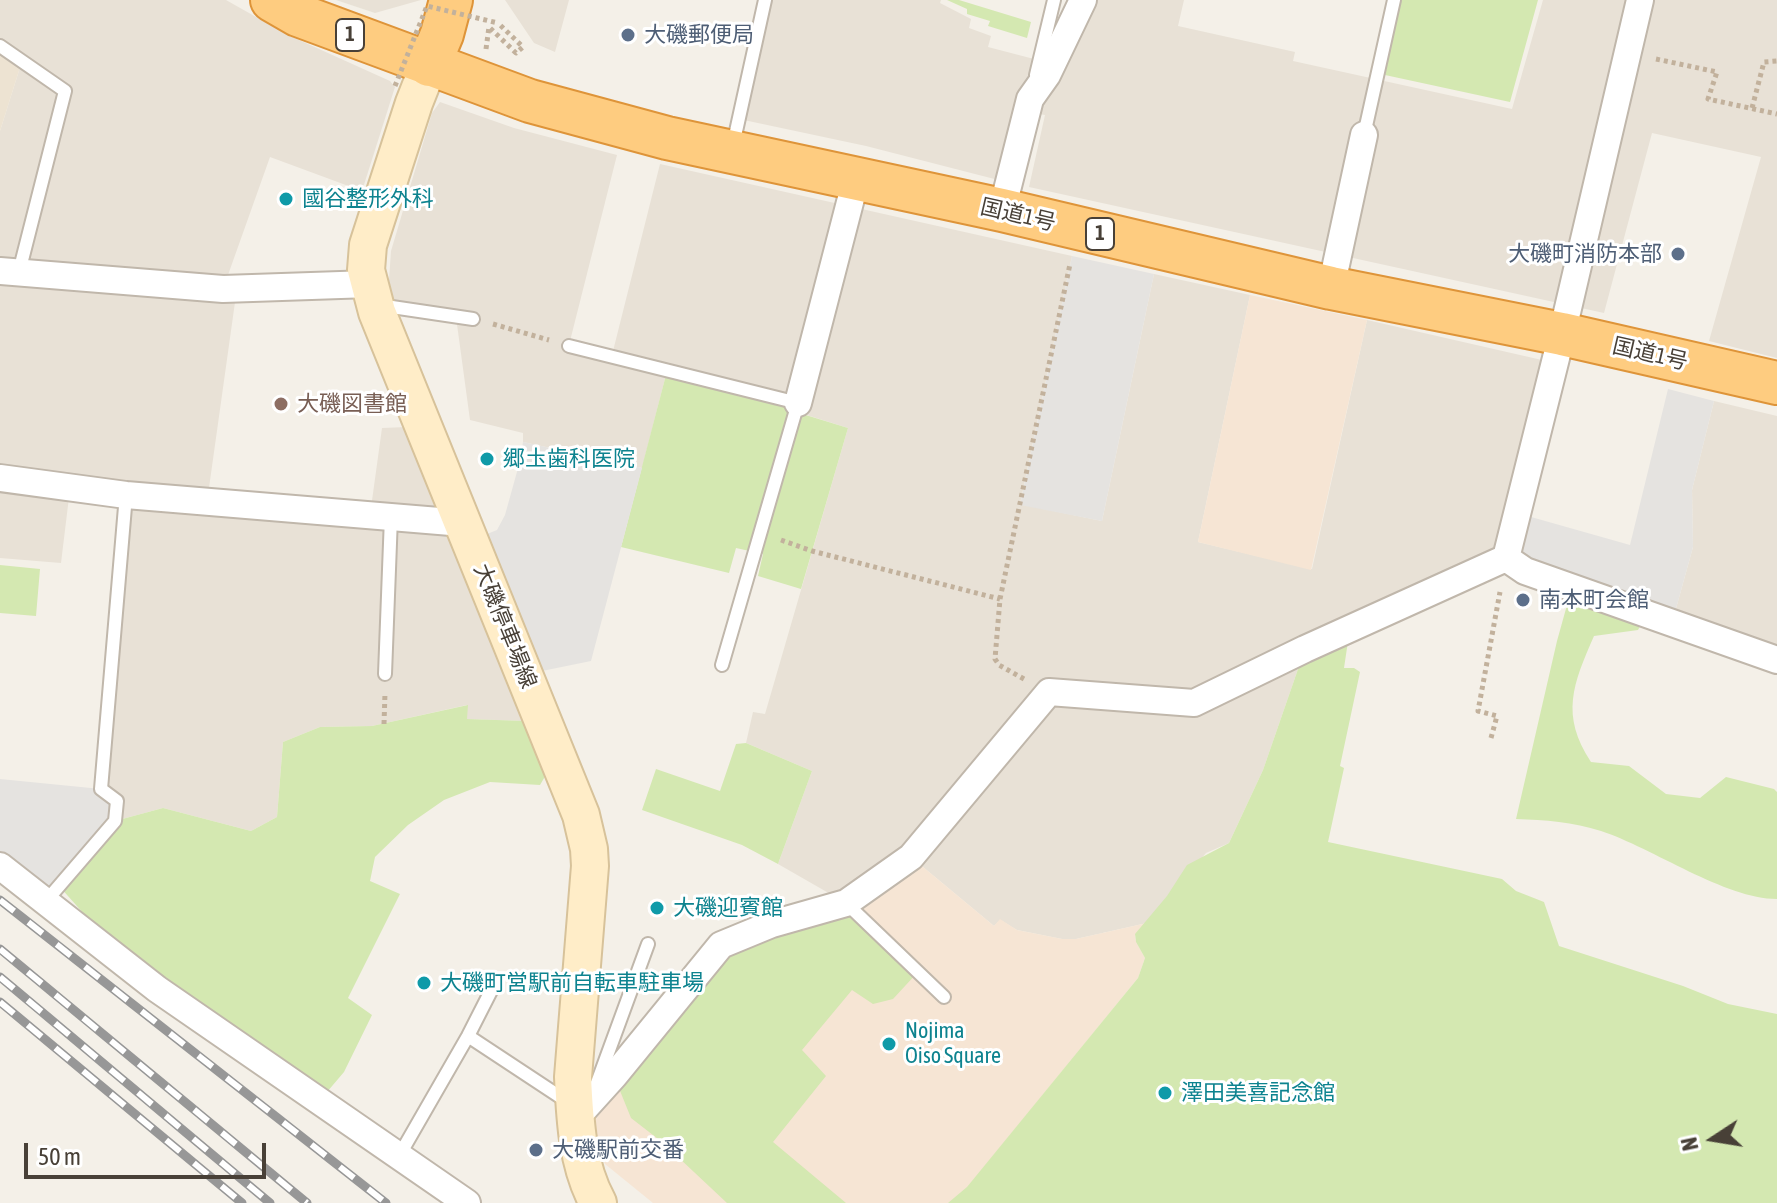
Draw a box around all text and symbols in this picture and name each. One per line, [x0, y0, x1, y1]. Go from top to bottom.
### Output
road number: 1 [336, 19, 364, 51]
place label: 大磯郵便局 [644, 22, 754, 48]
marker: 大磯郵便局 [619, 26, 637, 44]
place label: 國谷整形外科 [302, 186, 434, 212]
marker: 國谷整形外科 [277, 190, 295, 208]
street label: 国道1号 [978, 194, 1058, 236]
road number: 1 [1086, 218, 1114, 250]
place label: 大磯町消防本部 [1508, 241, 1662, 267]
marker: 大磯町消防本部 [1669, 245, 1687, 263]
street label: 国道1号 [1610, 333, 1690, 375]
place label: 大磯図書館 [297, 391, 407, 417]
marker: 大磯図書館 [272, 395, 290, 413]
place label: 郷圡歯科医院 [503, 446, 635, 472]
marker: 郷圡歯科医院 [478, 450, 496, 468]
street label: 大磯停車場線 [468, 560, 542, 692]
place label: 南本町会館 [1539, 587, 1649, 613]
marker: 南本町会館 [1514, 591, 1532, 609]
place label: 大磯迎賓館 [673, 895, 783, 921]
marker: 大磯迎賓館 [648, 899, 666, 917]
place label: 大磯町営駅前自転車駐車場 [440, 970, 704, 996]
marker: 大磯町営駅前自転車駐車場 [415, 974, 433, 992]
place label: Nojima Oiso Square [905, 1018, 1001, 1070]
marker: Nojima Oiso Square [880, 1035, 898, 1053]
place label: 澤田美喜記念館 [1181, 1080, 1335, 1106]
marker: 澤田美喜記念館 [1156, 1084, 1174, 1102]
north arrow [1673, 1099, 1753, 1179]
scale bar [28, 1127, 270, 1177]
text: N [1675, 1135, 1704, 1153]
place label: 大磯駅前交番 [552, 1137, 684, 1163]
marker: 大磯駅前交番 [527, 1141, 545, 1159]
text: 50 m [38, 1143, 81, 1170]

